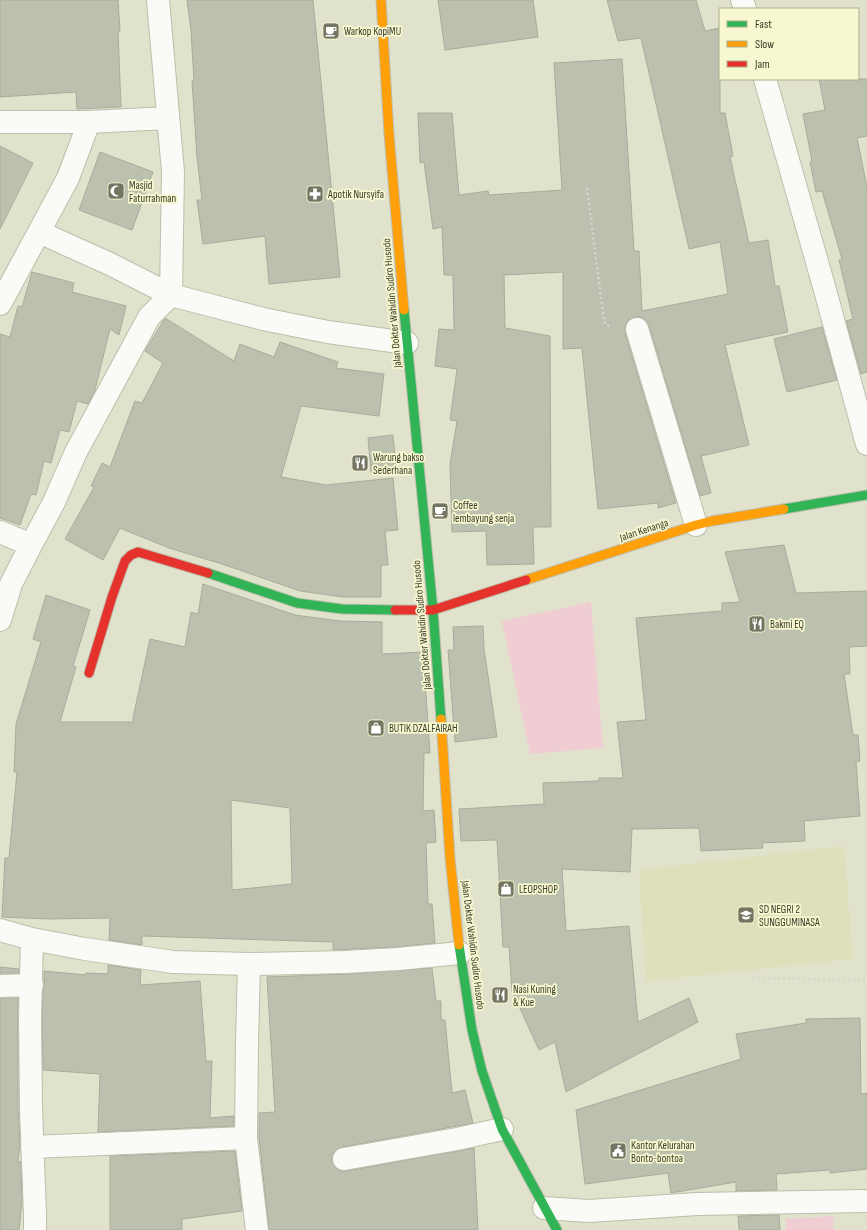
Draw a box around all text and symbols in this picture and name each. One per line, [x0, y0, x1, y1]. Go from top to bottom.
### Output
legend [719, 8, 859, 80]
text: Fast [755, 17, 772, 32]
cafe icon: Warkop KopiMU [321, 21, 341, 41]
place label: Warkop KopiMU [344, 25, 401, 38]
text: Slow [755, 37, 774, 52]
text: Jam [754, 57, 770, 72]
place label: Masjid Faturrahman [129, 179, 177, 205]
mosque icon: Masjid Faturrahman [106, 181, 126, 201]
pharmacy icon: Apotik Nursyifa [305, 184, 325, 204]
place label: Apotik Nursyifa [327, 188, 384, 201]
street label: Jalan Dokter Wahidin Sudiro Husodo [380, 237, 404, 369]
place label: Warung bakso Sederhana [373, 451, 424, 477]
restaurant icon: Warung bakso Sederhana [350, 453, 370, 473]
place label: Coffee lembayung senja [453, 499, 514, 525]
cafe icon: Coffee lembayung senja [430, 501, 450, 521]
street label: Jalan Kenanga [617, 516, 670, 544]
street label: Jalan Dokter Wahidin Sudiro Husodo [410, 559, 434, 691]
restaurant icon: Bakmi EQ [747, 614, 767, 634]
place label: Bakmi EQ [770, 618, 804, 631]
shop icon: BUTIK DZALFAIRAH [366, 718, 386, 738]
place label: BUTIK DZALFAIRAH [389, 722, 458, 735]
street label: Jalan Dokter Wahidin Sudiro Husodo [459, 879, 487, 1011]
shop icon: LEOPSHOP [496, 879, 516, 899]
place label: LEOPSHOP [519, 883, 558, 896]
place label: SD NEGRI 2 SUNGGUMINASA [759, 903, 820, 929]
school or university icon: SD NEGRI 2 SUNGGUMINASA [736, 905, 756, 925]
place label: Nasi Kuning & Kue [513, 983, 556, 1009]
restaurant icon: Nasi Kuning & Kue [490, 985, 510, 1005]
place label: Kantor Kelurahan Bonto-bontoa [631, 1139, 695, 1165]
public building icon: Kantor Kelurahan Bonto-bontoa [608, 1141, 628, 1161]

